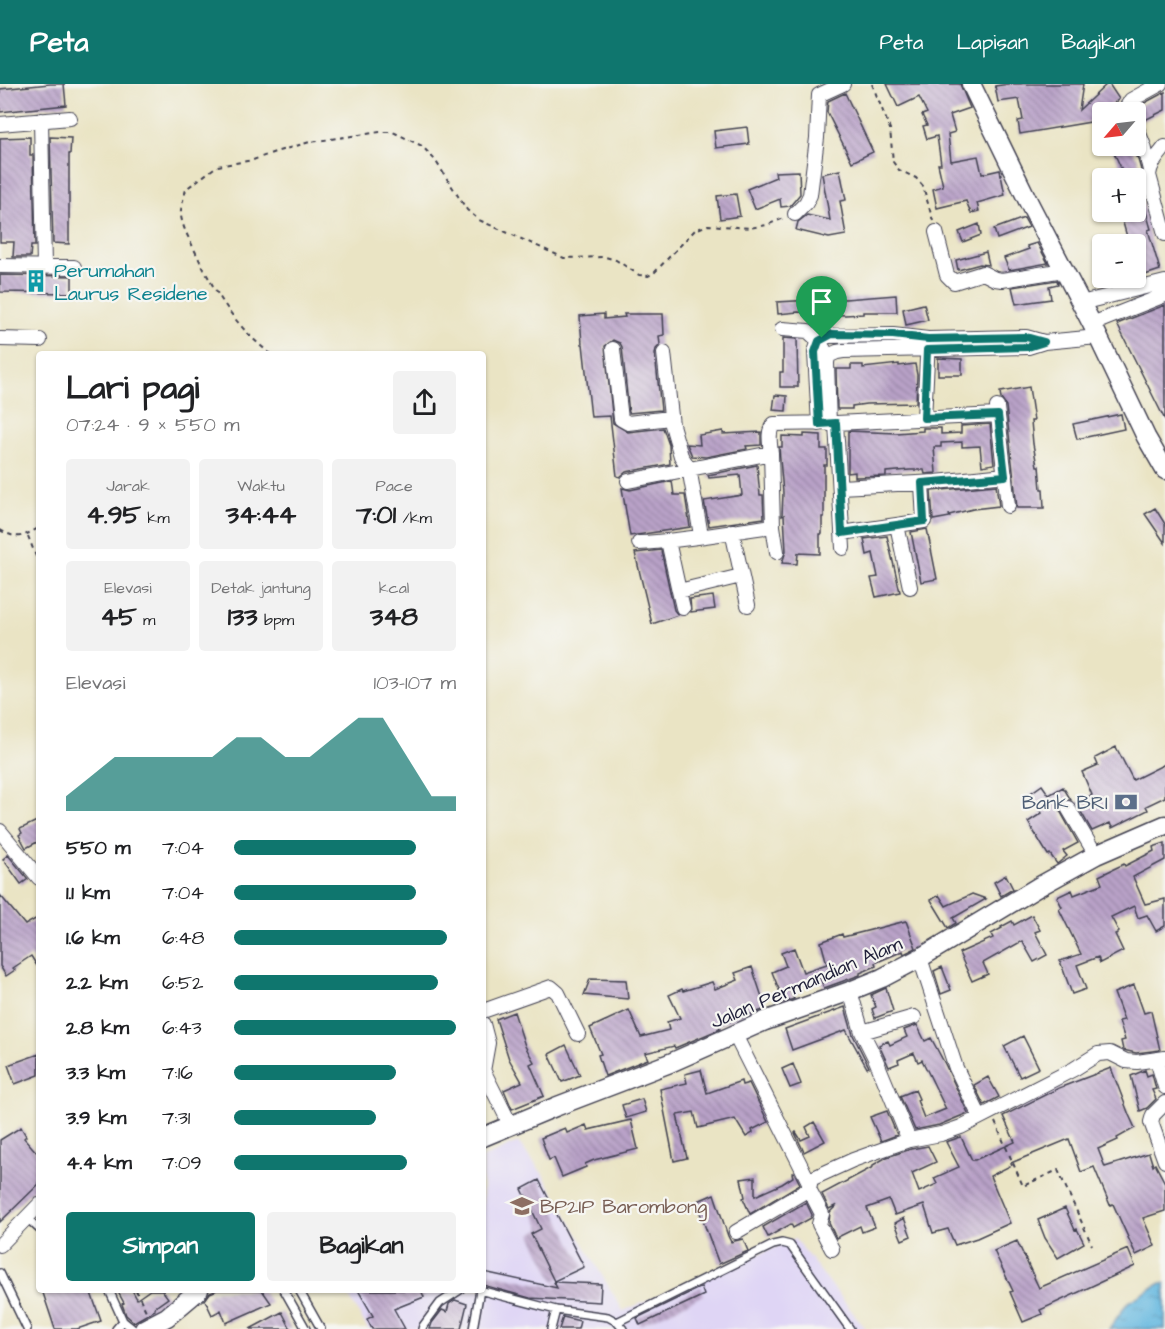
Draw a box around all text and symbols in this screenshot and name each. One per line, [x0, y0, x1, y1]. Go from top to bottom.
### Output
text: Peta [30, 23, 89, 62]
text: Peta [880, 28, 923, 57]
text: Lapisan [956, 28, 1028, 57]
text: Bagikan [1061, 28, 1135, 57]
north arrow [1092, 102, 1146, 156]
map controls [1092, 102, 1146, 288]
button: + [1092, 168, 1146, 222]
button: − [1092, 234, 1146, 288]
place label: Perumahan Laurus Residene [54, 257, 208, 308]
building icon: Perumahan Laurus Residene [23, 268, 49, 294]
pin [796, 276, 847, 338]
icon: arrive [805, 285, 838, 318]
text: Lari pagi [66, 365, 199, 411]
button: share [393, 371, 456, 434]
text: 07:24 · 9 × 550 m [66, 411, 239, 439]
text: Jarak [106, 475, 150, 497]
text: Waktu [237, 475, 285, 497]
text: Pace [375, 475, 413, 497]
text: 4.95 [86, 497, 141, 533]
text: 34:44 [226, 497, 296, 533]
text: 7:01 [356, 497, 396, 533]
text: km [141, 507, 170, 529]
text: /km [396, 507, 432, 529]
text: Elevasi [104, 577, 152, 599]
text: Detak jantung [211, 577, 311, 599]
text: kcal [379, 577, 409, 599]
text: 45 [101, 599, 137, 635]
text: 133 [228, 599, 258, 635]
text: 348 [370, 599, 418, 635]
text: m [137, 609, 155, 631]
text: bpm [258, 609, 294, 631]
text: Elevasi [66, 669, 125, 697]
text: 103–107 m [373, 669, 456, 697]
place label: Bank BRI [1022, 789, 1108, 817]
bank icon: Bank BRI [1113, 789, 1139, 815]
text: 550 m [66, 834, 131, 862]
text: 7:04 [162, 834, 204, 862]
text: 1.1 km [66, 879, 110, 907]
text: 7:04 [162, 879, 204, 907]
text: 1.6 km [66, 924, 120, 952]
text: 6:48 [162, 924, 204, 952]
street label: Jalan Permandian Alam [706, 930, 907, 1036]
text: 2.2 km [66, 969, 128, 997]
text: 6:52 [162, 969, 203, 997]
text: 2.8 km [66, 1014, 129, 1042]
text: 6:43 [162, 1014, 202, 1042]
text: 3.3 km [66, 1059, 125, 1087]
text: 7:16 [162, 1059, 193, 1087]
text: 3.9 km [66, 1104, 126, 1132]
text: 7:31 [162, 1104, 190, 1132]
text: 4.4 km [66, 1149, 132, 1177]
text: 7:09 [162, 1149, 202, 1177]
school or university icon: BP2IP Barombong [509, 1193, 535, 1219]
place label: BP2IP Barombong [540, 1193, 707, 1222]
button: Simpan [66, 1212, 255, 1281]
button: Bagikan [267, 1212, 456, 1281]

